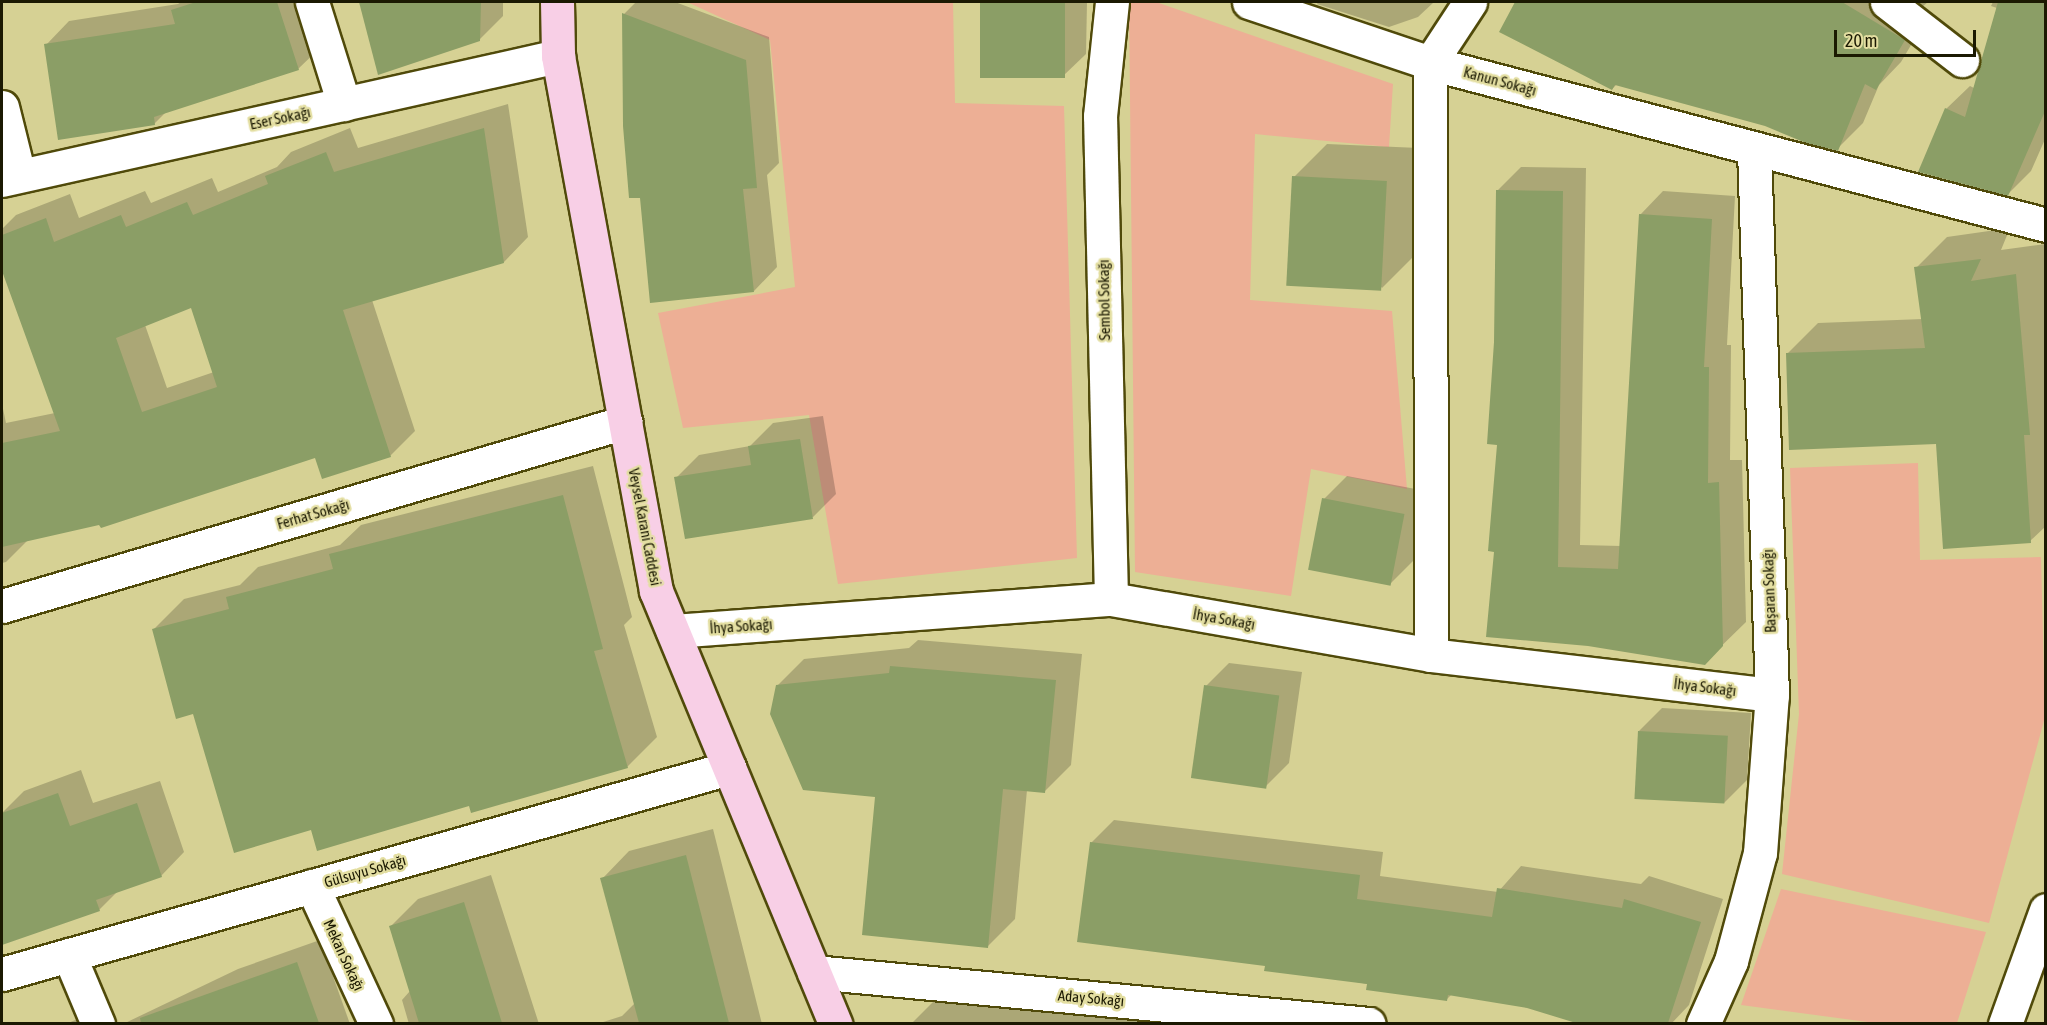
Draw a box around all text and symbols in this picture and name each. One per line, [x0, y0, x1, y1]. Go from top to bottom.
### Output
scale bar [1837, 18, 1980, 56]
text: 20 m [1845, 30, 1877, 51]
street label: Kanun Sokağı [1462, 63, 1538, 99]
street label: Eser Sokağı [248, 103, 312, 133]
street label: Sembol Sokağı [1094, 259, 1114, 341]
street label: Veysel Karani Caddesi [625, 467, 665, 587]
street label: Ferhat Sokağı [275, 495, 351, 533]
street label: Başaran Sokağı [1759, 549, 1779, 633]
street label: İhya Sokağı [1191, 605, 1257, 633]
street label: İhya Sokağı [709, 615, 773, 637]
street label: İhya Sokağı [1673, 674, 1737, 700]
street label: Gülsuyu Sokağı [322, 851, 408, 891]
street label: Mekan Sokağı [320, 916, 368, 994]
street label: Aday Sokağı [1057, 986, 1125, 1010]

